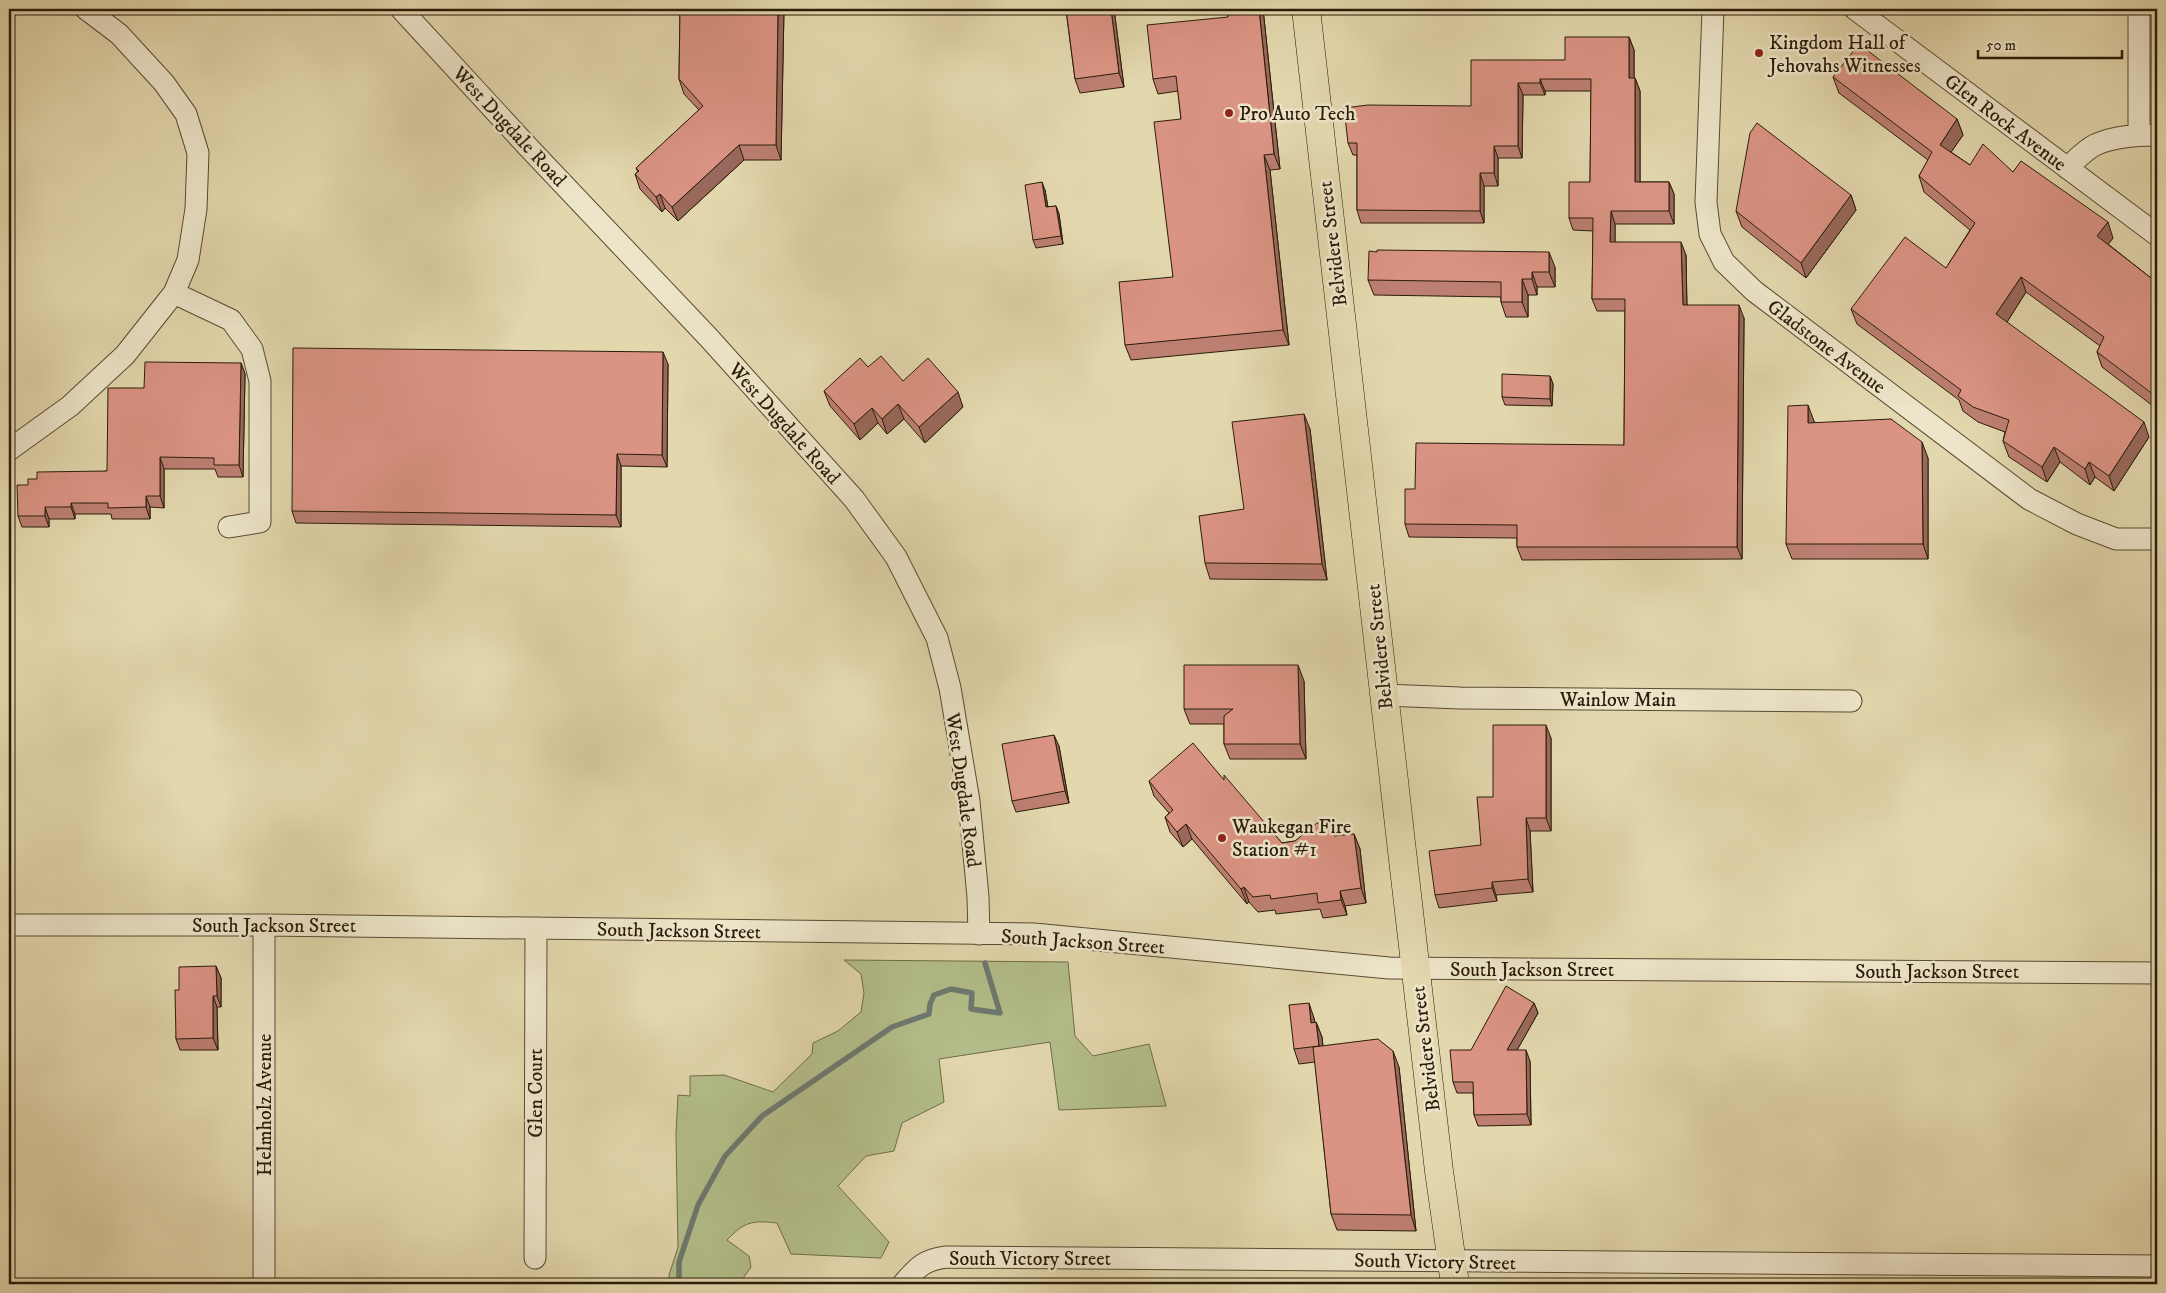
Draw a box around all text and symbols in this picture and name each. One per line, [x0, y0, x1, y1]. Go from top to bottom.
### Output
scale bar [1978, 28, 2122, 60]
place label: Kingdom Hall of Jehovahs Witnesses [1767, 31, 1921, 79]
text: 50 m [1986, 36, 2016, 55]
marker: Kingdom Hall of Jehovahs Witnesses [1753, 47, 1765, 59]
street label: West Dugdale Road [446, 61, 571, 193]
street label: Glen Rock Avenue [1939, 69, 2071, 177]
place label: Pro Auto Tech [1239, 102, 1356, 127]
marker: Pro Auto Tech [1223, 107, 1235, 119]
street label: Belvidere Street [1313, 180, 1354, 308]
street label: Gladstone Avenue [1762, 295, 1890, 400]
street label: West Dugdale Road [722, 357, 845, 490]
street label: Belvidere Street [1361, 583, 1400, 711]
street label: Wainlow Main [1559, 688, 1677, 713]
street label: West Dugdale Road [939, 710, 986, 869]
place label: Waukegan Fire Station #1 [1231, 815, 1351, 863]
marker: Waukegan Fire Station #1 [1216, 832, 1228, 844]
street label: South Jackson Street [192, 914, 356, 939]
street label: South Jackson Street [597, 918, 761, 945]
street label: South Jackson Street [1000, 924, 1166, 961]
street label: South Jackson Street [1450, 958, 1614, 983]
street label: South Jackson Street [1855, 960, 2019, 985]
street label: Belvidere Street [1406, 985, 1447, 1113]
street label: Helmholz Avenue [253, 1034, 278, 1176]
street label: Glen Court [524, 1048, 549, 1138]
street label: South Victory Street [949, 1247, 1111, 1272]
street label: South Victory Street [1354, 1249, 1516, 1276]

